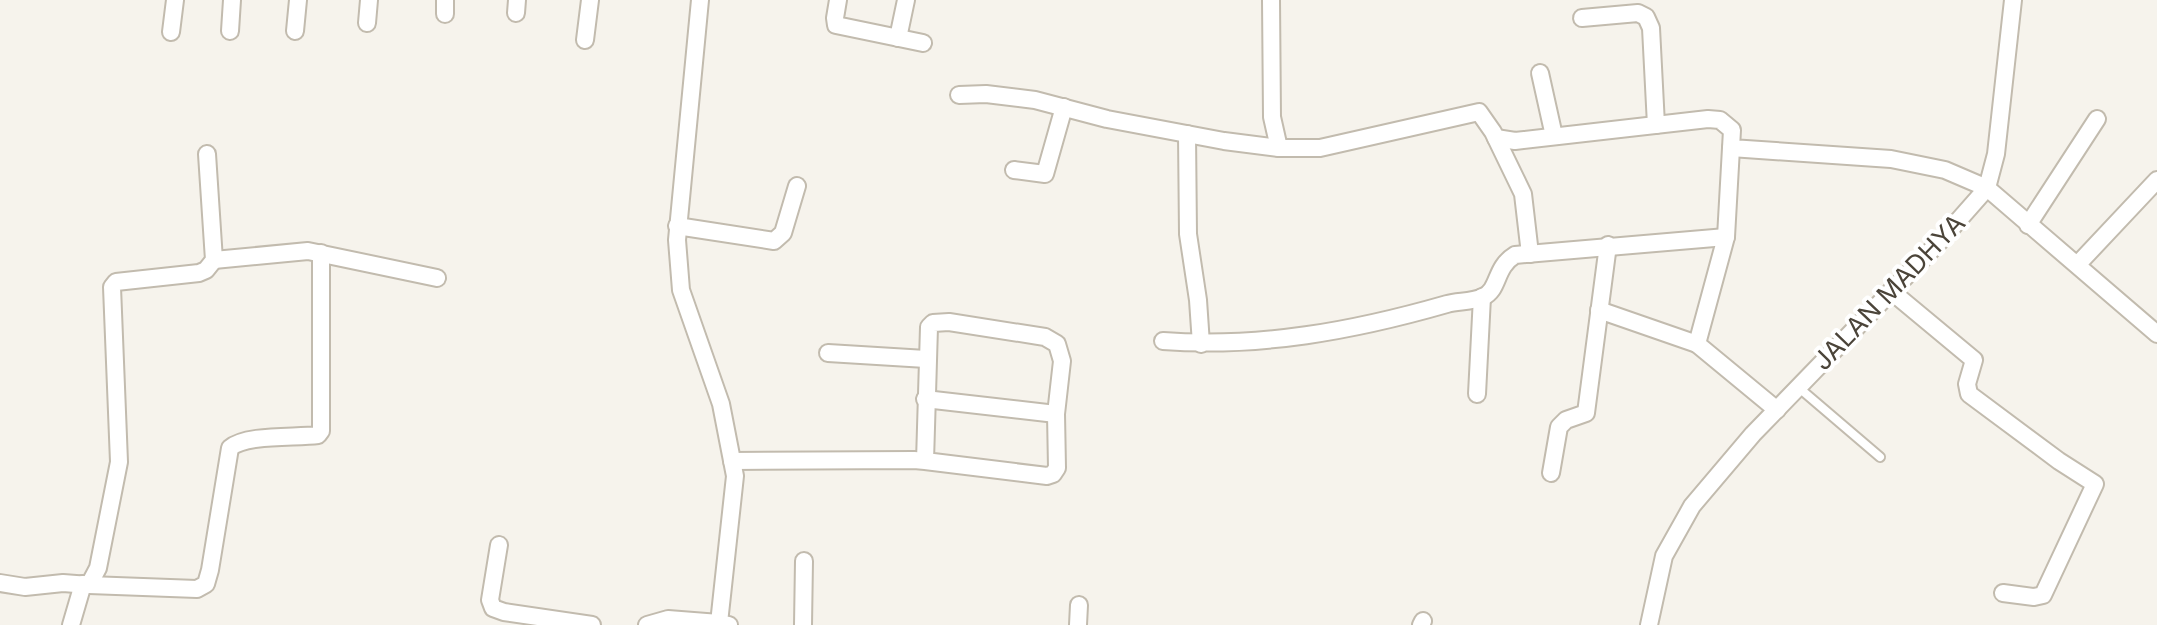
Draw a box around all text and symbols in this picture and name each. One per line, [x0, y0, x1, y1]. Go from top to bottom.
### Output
street label: JALAN MADHYA [1806, 207, 1971, 376]

